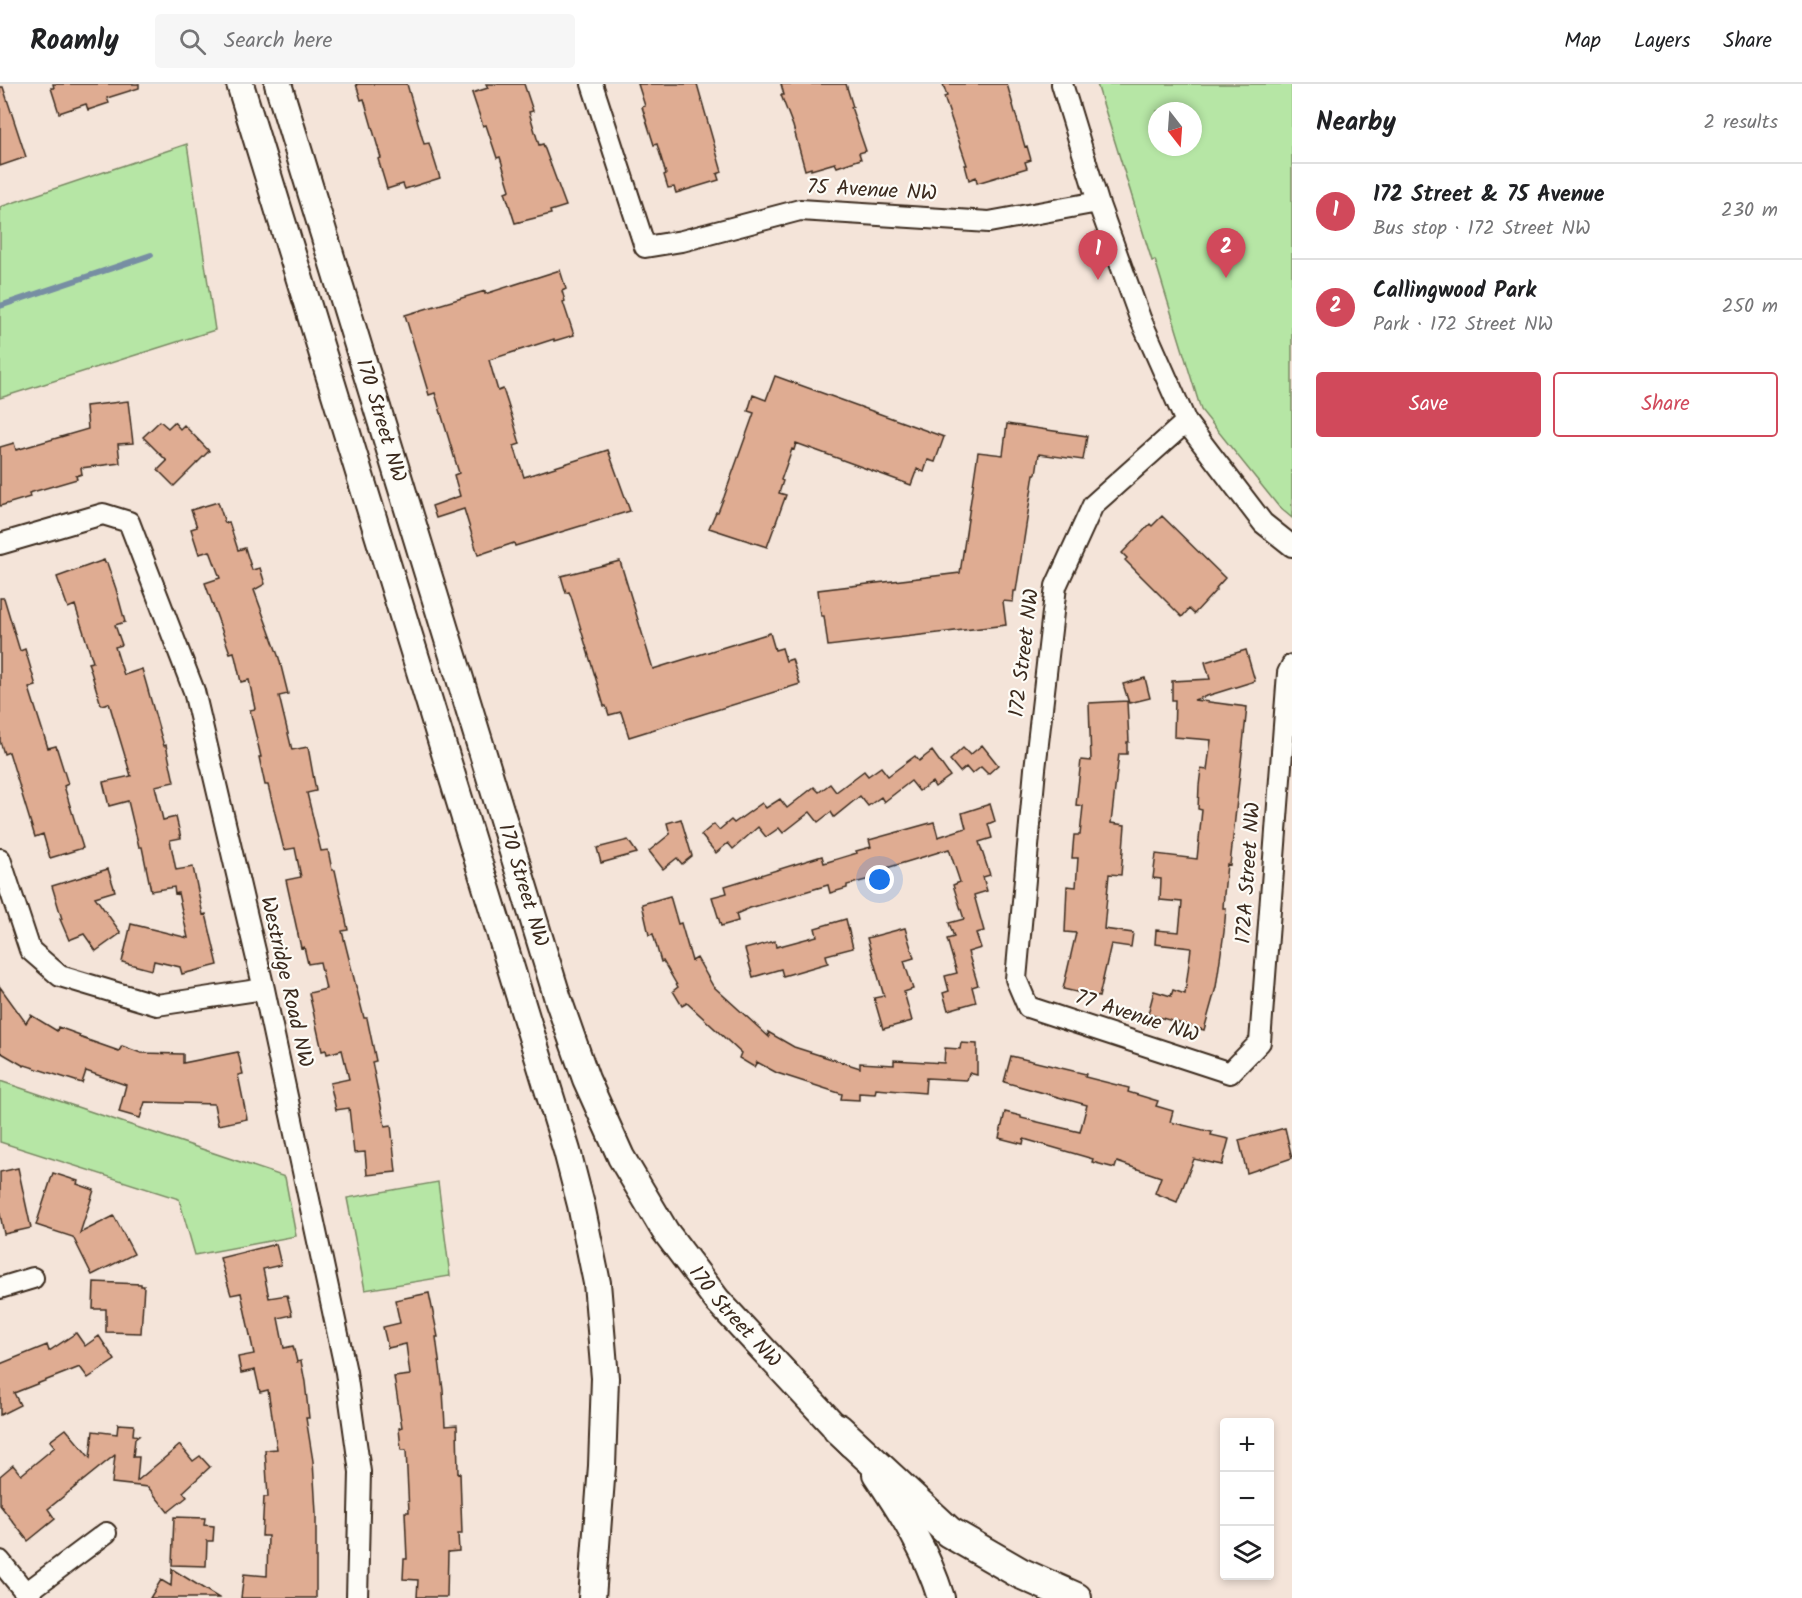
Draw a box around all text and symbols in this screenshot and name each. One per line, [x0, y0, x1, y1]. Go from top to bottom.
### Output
search box [155, 14, 575, 68]
text: Roamly [30, 19, 119, 64]
text: Search here [224, 24, 332, 59]
icon: search [176, 25, 209, 58]
text: Map [1564, 25, 1601, 58]
text: Layers [1634, 25, 1690, 58]
text: Share [1723, 25, 1772, 58]
north arrow [1148, 102, 1202, 156]
text: Nearby [1316, 102, 1396, 144]
text: 2 results [1703, 107, 1778, 139]
street label: 75 Avenue NW [806, 171, 938, 211]
text: 172 Street & 75 Avenue [1373, 178, 1604, 213]
text: 1 [1332, 195, 1339, 227]
text: 230 m [1721, 195, 1778, 227]
text: Bus stop · 172 Street NW [1373, 213, 1591, 245]
pin: 2 [1206, 228, 1246, 278]
pin: 1 [1078, 230, 1118, 280]
text: Callingwood Park [1373, 274, 1536, 309]
text: 2 [1330, 291, 1341, 323]
text: 250 m [1722, 291, 1778, 323]
text: Park · 172 Street NW [1373, 309, 1553, 341]
street label: 170 Street NW [347, 355, 415, 486]
button: Save [1316, 372, 1541, 437]
button: Share [1553, 372, 1778, 437]
street label: 172 Street NW [1001, 587, 1049, 719]
street label: 172A Street NW [1228, 801, 1270, 945]
street label: 170 Street NW [489, 819, 558, 951]
your location [865, 865, 894, 894]
street label: Westridge Road NW [250, 893, 322, 1071]
street label: 77 Avenue NW [1071, 981, 1203, 1053]
street label: 170 Street NW [680, 1259, 789, 1376]
map controls [1220, 1418, 1274, 1580]
button: + [1220, 1418, 1274, 1472]
button: − [1220, 1472, 1274, 1526]
button: layers [1220, 1526, 1274, 1580]

